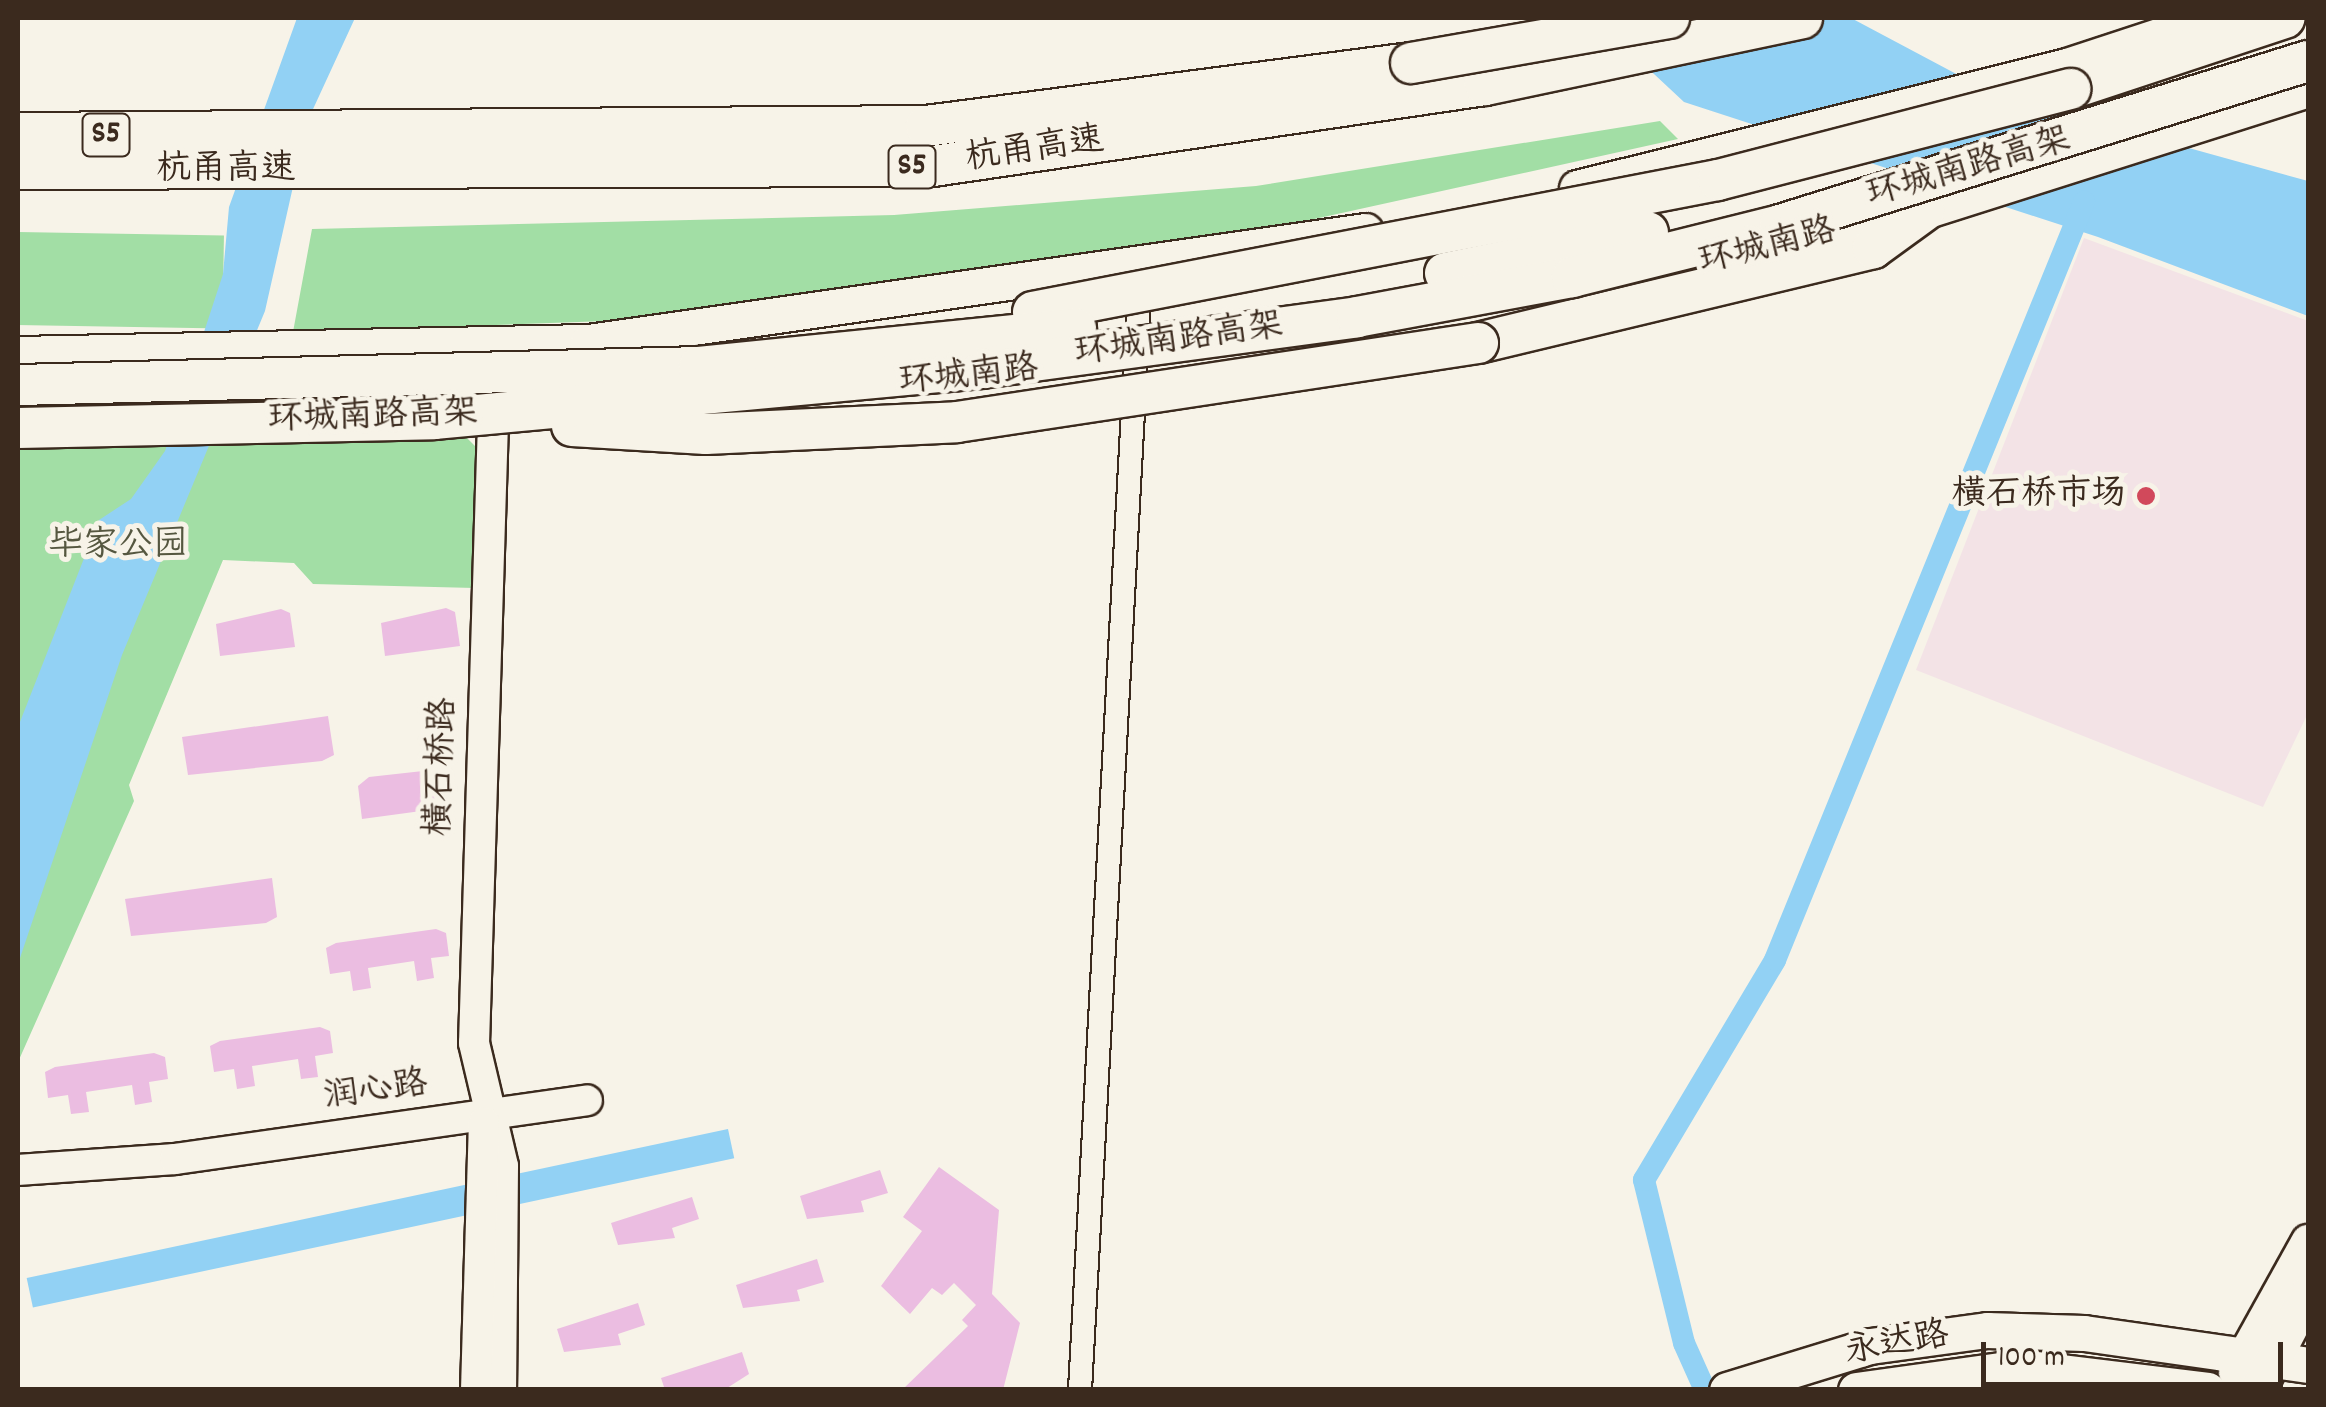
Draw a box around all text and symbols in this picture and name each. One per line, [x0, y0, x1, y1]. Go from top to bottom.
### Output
road number: S5 [81, 108, 131, 162]
street label: 杭甬高速 [963, 120, 1107, 182]
street label: 环城南路高架 [1862, 120, 2076, 218]
road number: S5 [887, 140, 937, 194]
street label: 杭甬高速 [156, 150, 296, 192]
street label: 环城南路 [1695, 211, 1841, 285]
street label: 环城南路高架 [1072, 306, 1286, 376]
street label: 环城南路 [897, 349, 1041, 405]
street label: 环城南路高架 [267, 393, 479, 443]
place label: 横石桥市场 [1951, 475, 2126, 517]
marker: 横石桥市场 [2135, 485, 2157, 507]
park label: 毕家公园 [48, 526, 188, 568]
street label: 横石桥路 [420, 696, 466, 838]
street label: 润心路 [321, 1064, 431, 1120]
street label: 永达路 [1842, 1315, 1952, 1375]
scale bar [1986, 1322, 2288, 1384]
text: 100 m [1998, 1338, 2065, 1381]

